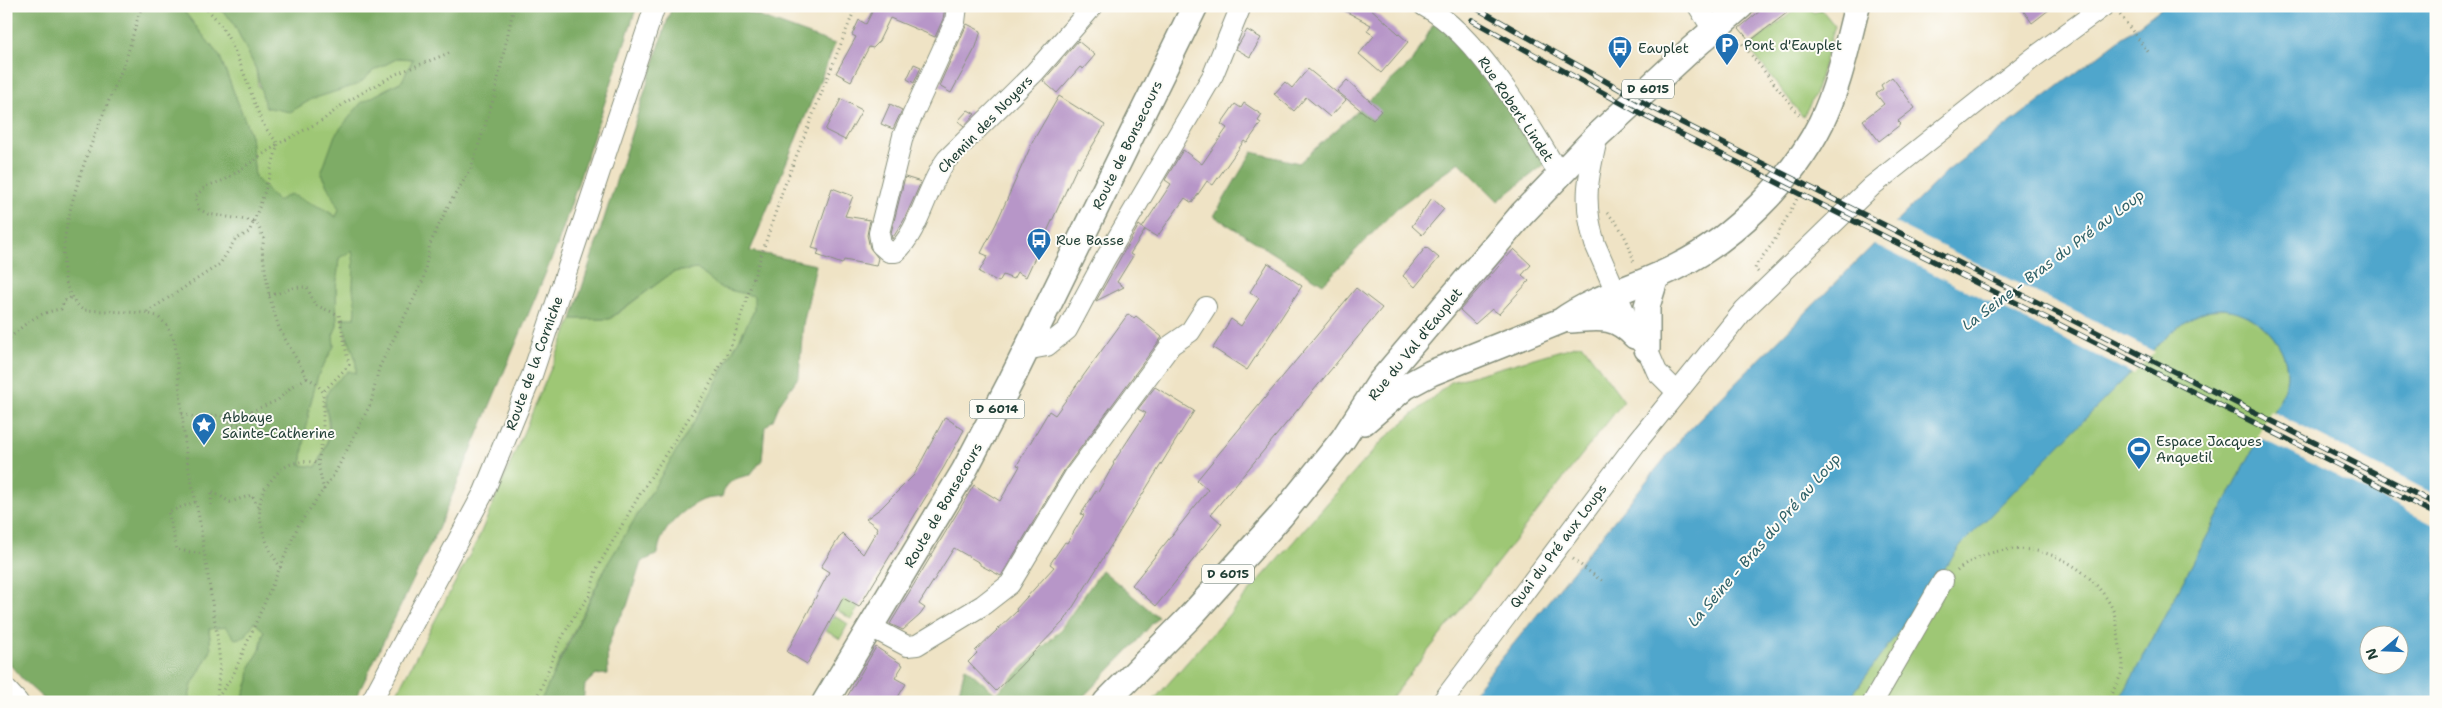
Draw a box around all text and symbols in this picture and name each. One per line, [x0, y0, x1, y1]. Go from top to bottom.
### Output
parking icon: Pont d'Eauplet [1714, 32, 1740, 66]
bus stop icon: Eauplet [1607, 35, 1633, 69]
place label: Pont d'Eauplet [1744, 36, 1842, 54]
place label: Eauplet [1638, 39, 1689, 57]
street label: Rue Robert Lindet [1474, 53, 1558, 165]
street label: Chemin des Noyers [934, 71, 1036, 177]
street label: Route de Bonsecours [1088, 77, 1166, 213]
road number: D 6015 [1622, 80, 1674, 98]
water label: La Seine - Bras du Pré au Loup [1958, 185, 2148, 335]
bus stop icon: Rue Basse [1026, 227, 1052, 261]
place label: Rue Basse [1056, 231, 1124, 249]
street label: Rue du Val d'Eauplet [1364, 284, 1466, 404]
street label: Route de la Corniche [501, 293, 567, 433]
road number: D 6014 [970, 399, 1024, 418]
place label: Abbaye Sainte-Catherine [222, 408, 335, 442]
place icon: Abbaye Sainte-Catherine [191, 412, 217, 446]
place label: Espace Jacques Anquetil [2156, 432, 2262, 466]
sports icon: Espace Jacques Anquetil [2126, 436, 2152, 470]
street label: Route de Bonsecours [900, 439, 986, 571]
water label: La Seine - Bras du Pré au Loup [1683, 449, 1845, 631]
street label: Quai du Pré aux Loups [1505, 480, 1611, 612]
road number: D 6015 [1202, 564, 1254, 584]
north arrow [2360, 626, 2410, 676]
text: N [2361, 646, 2382, 662]

